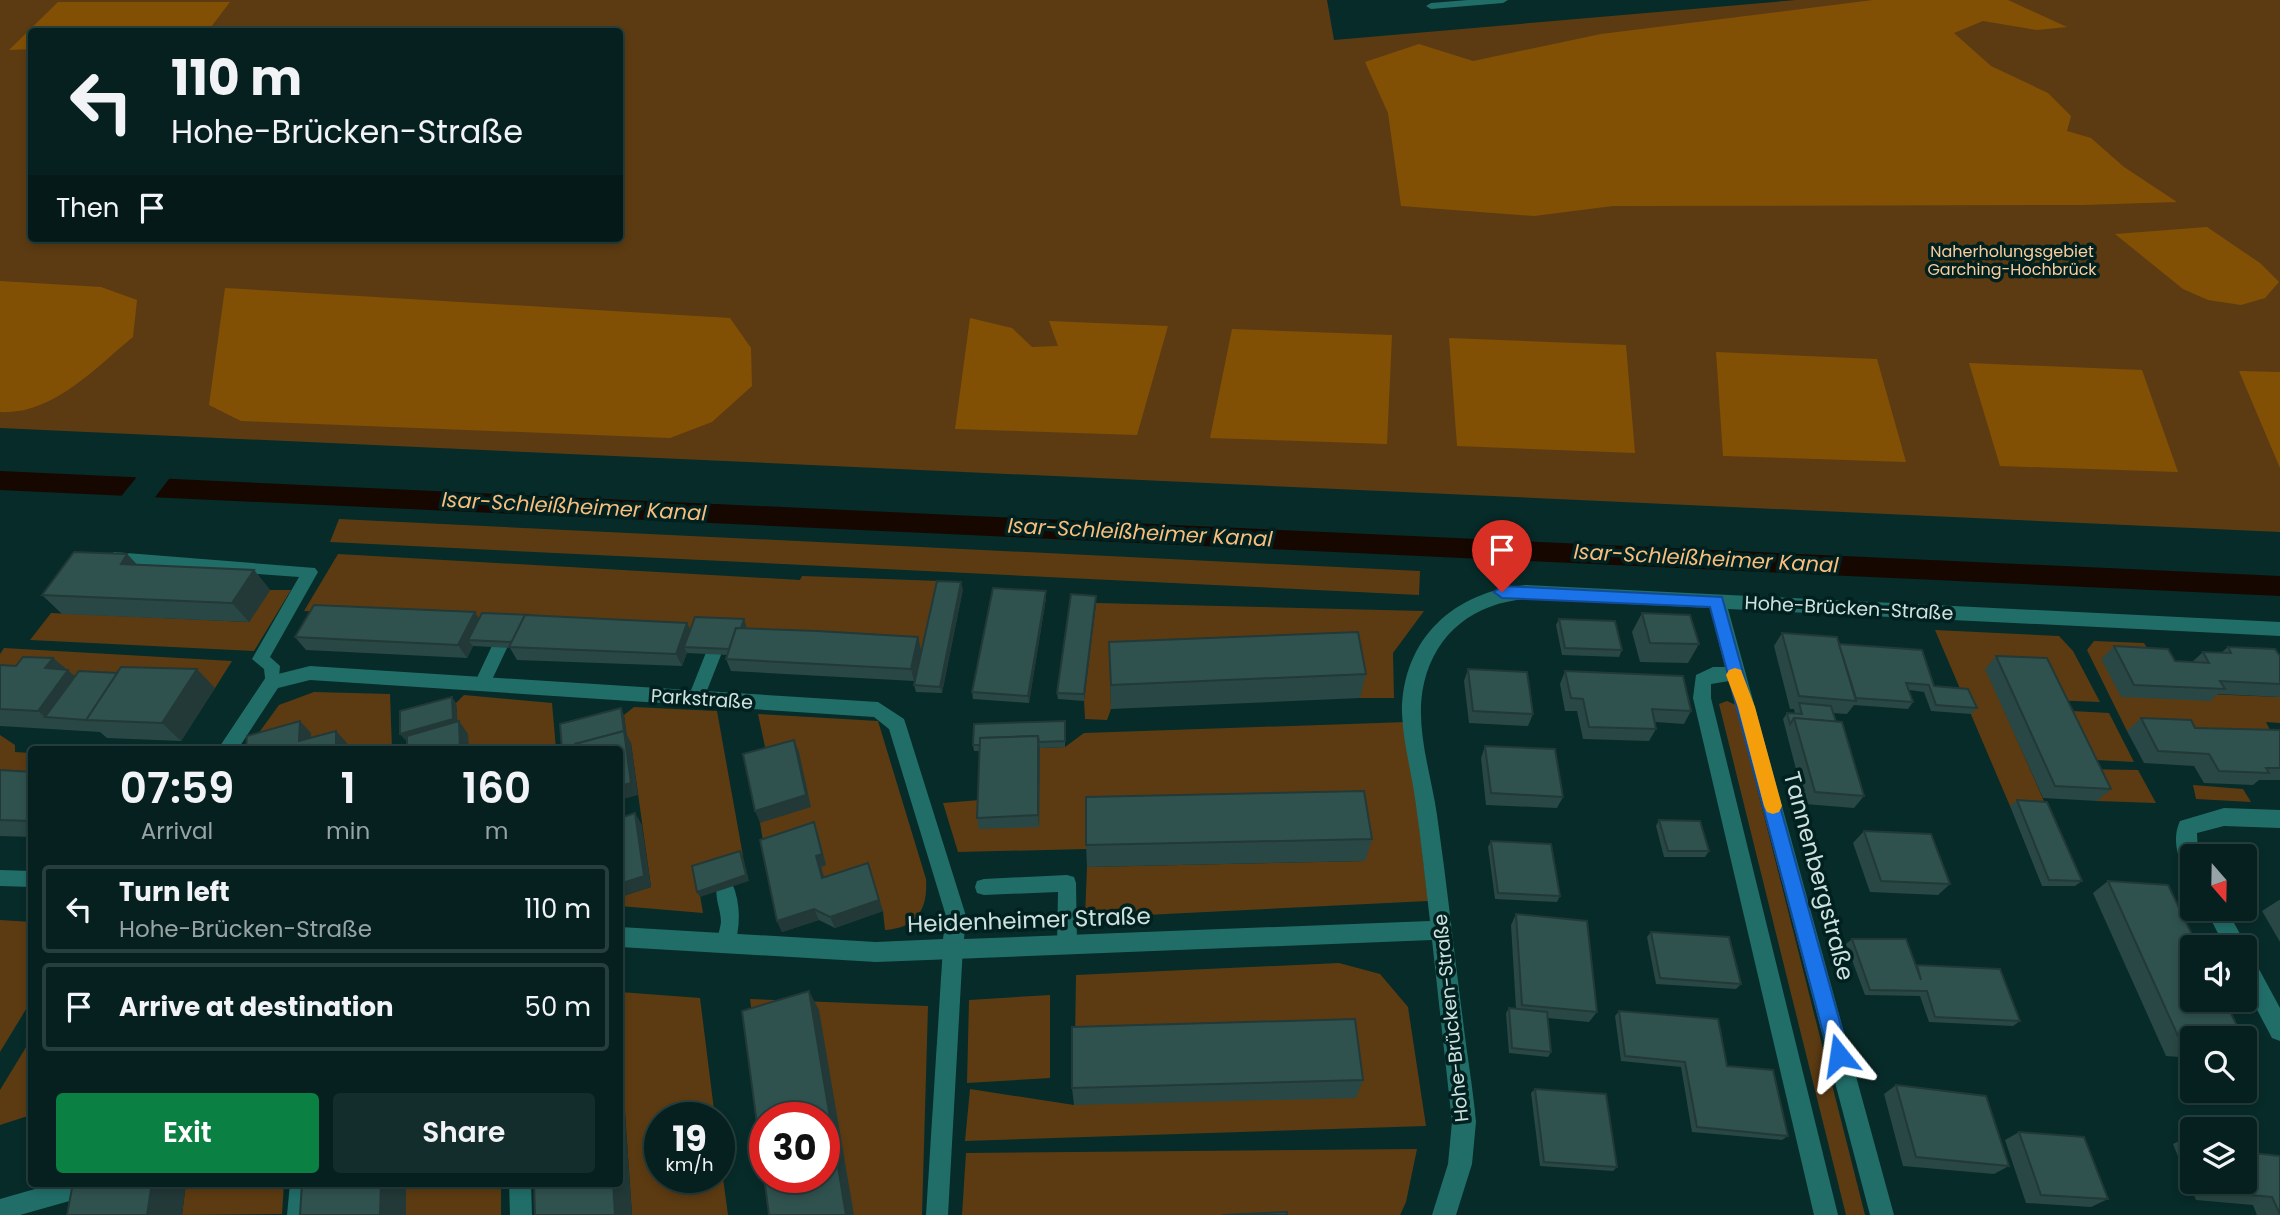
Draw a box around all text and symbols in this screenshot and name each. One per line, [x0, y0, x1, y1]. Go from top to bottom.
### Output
text: 110 m [171, 44, 302, 112]
icon: left [56, 56, 147, 147]
text: Hohe-Brücken-Straße [171, 109, 523, 154]
icon: arrive [133, 189, 171, 227]
text: Then [56, 190, 119, 226]
park label: Naherholungsgebiet Garching-Hochbrück [1927, 240, 2097, 281]
water label: Isar-Schleißheimer Kanal [441, 485, 708, 527]
water label: Isar-Schleißheimer Kanal [1007, 511, 1274, 553]
pin [1472, 520, 1532, 592]
icon: arrive [1483, 531, 1521, 569]
water label: Isar-Schleißheimer Kanal [1573, 537, 1840, 579]
street label: Hohe-Brücken-Straße [1744, 589, 1954, 627]
street label: Parkstraße [650, 682, 754, 716]
text: 07:59 [120, 759, 234, 818]
text: 1 [341, 759, 356, 818]
text: 160 [462, 759, 531, 818]
street label: Tannenbergstraße [1776, 768, 1862, 984]
text: Arrival [141, 815, 213, 847]
text: min [326, 815, 370, 847]
text: m [485, 815, 508, 847]
north arrow [2180, 844, 2258, 920]
map controls [2180, 844, 2257, 1194]
text: Turn left [119, 874, 230, 910]
icon: left [60, 890, 98, 928]
text: 110 m [524, 891, 591, 927]
street label: Heidenheimer Straße [907, 900, 1151, 940]
text: Hohe-Brücken-Straße [119, 913, 372, 945]
street label: Hohe-Brücken-Straße [1427, 913, 1475, 1123]
button: sound [2180, 935, 2257, 1012]
icon: arrive [60, 988, 98, 1026]
text: Arrive at destination [119, 989, 394, 1025]
text: 50 m [525, 989, 591, 1025]
position arrow [1802, 1018, 1876, 1092]
button: search [2180, 1026, 2257, 1103]
button: Exit [56, 1093, 319, 1173]
button: Share [333, 1093, 595, 1173]
speed limit sign: 30 [749, 1102, 840, 1193]
text: 19 [672, 1114, 707, 1163]
button: layers [2180, 1117, 2257, 1194]
text: km/h [666, 1152, 713, 1177]

